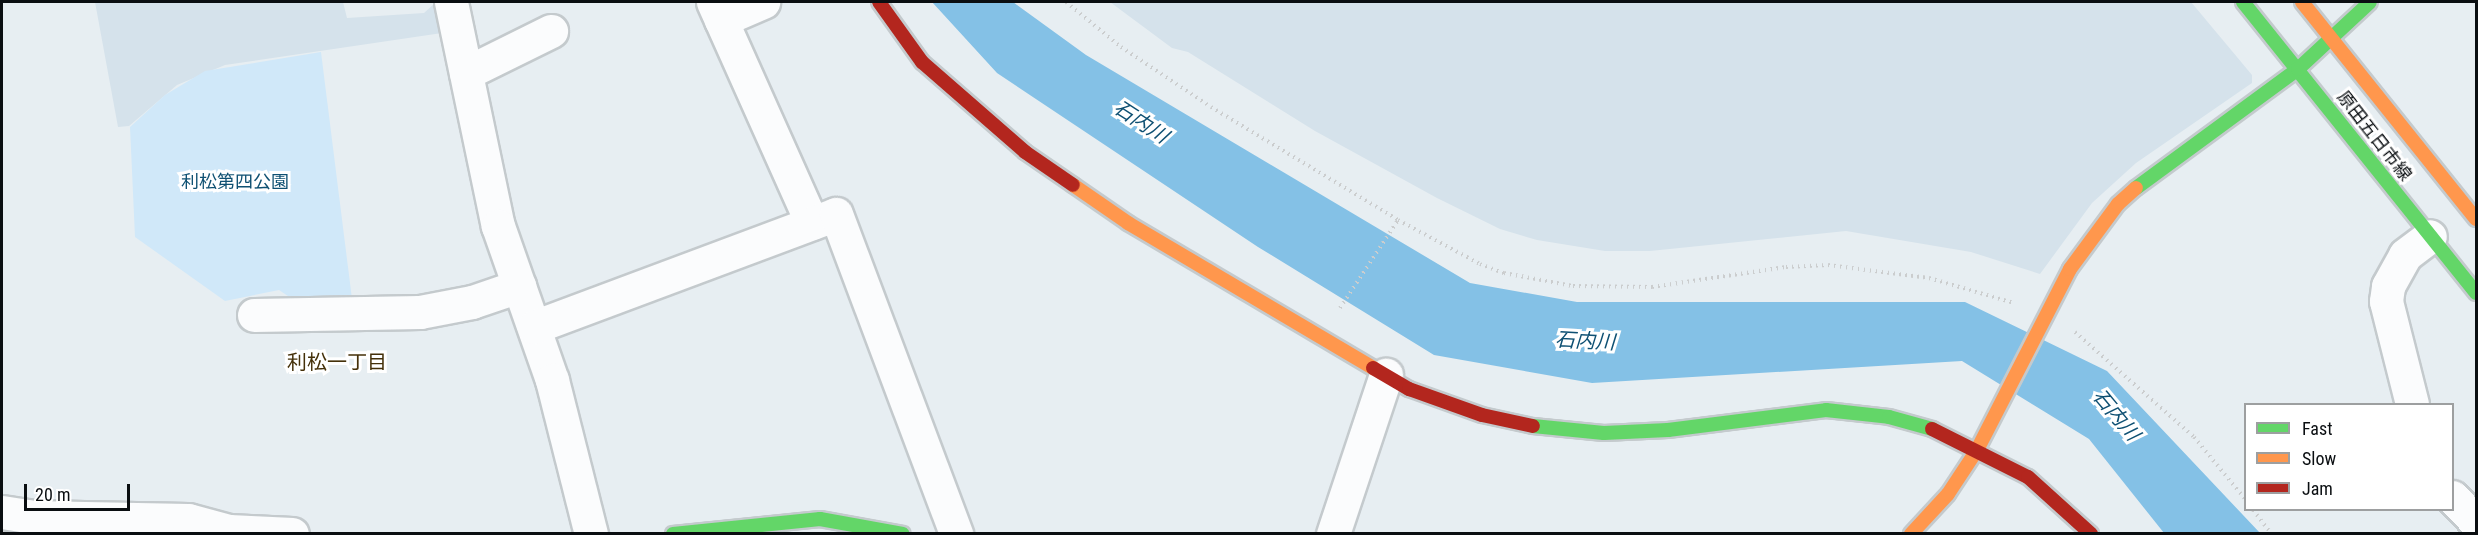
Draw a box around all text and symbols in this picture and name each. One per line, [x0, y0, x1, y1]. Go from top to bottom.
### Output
street label: 原田五日市線 [2332, 87, 2416, 185]
water label: 石内川 [1109, 96, 1173, 148]
park label: 利松第四公園 [181, 171, 289, 193]
water label: 石内川 [1554, 327, 1616, 355]
district label: 利松一丁目 [287, 350, 387, 374]
water label: 石内川 [2088, 384, 2144, 446]
legend [2244, 403, 2454, 511]
text: Fast [2302, 418, 2333, 439]
text: Slow [2302, 448, 2336, 469]
scale bar [27, 472, 134, 510]
text: Jam [2302, 478, 2333, 499]
text: 20 m [35, 484, 70, 505]

